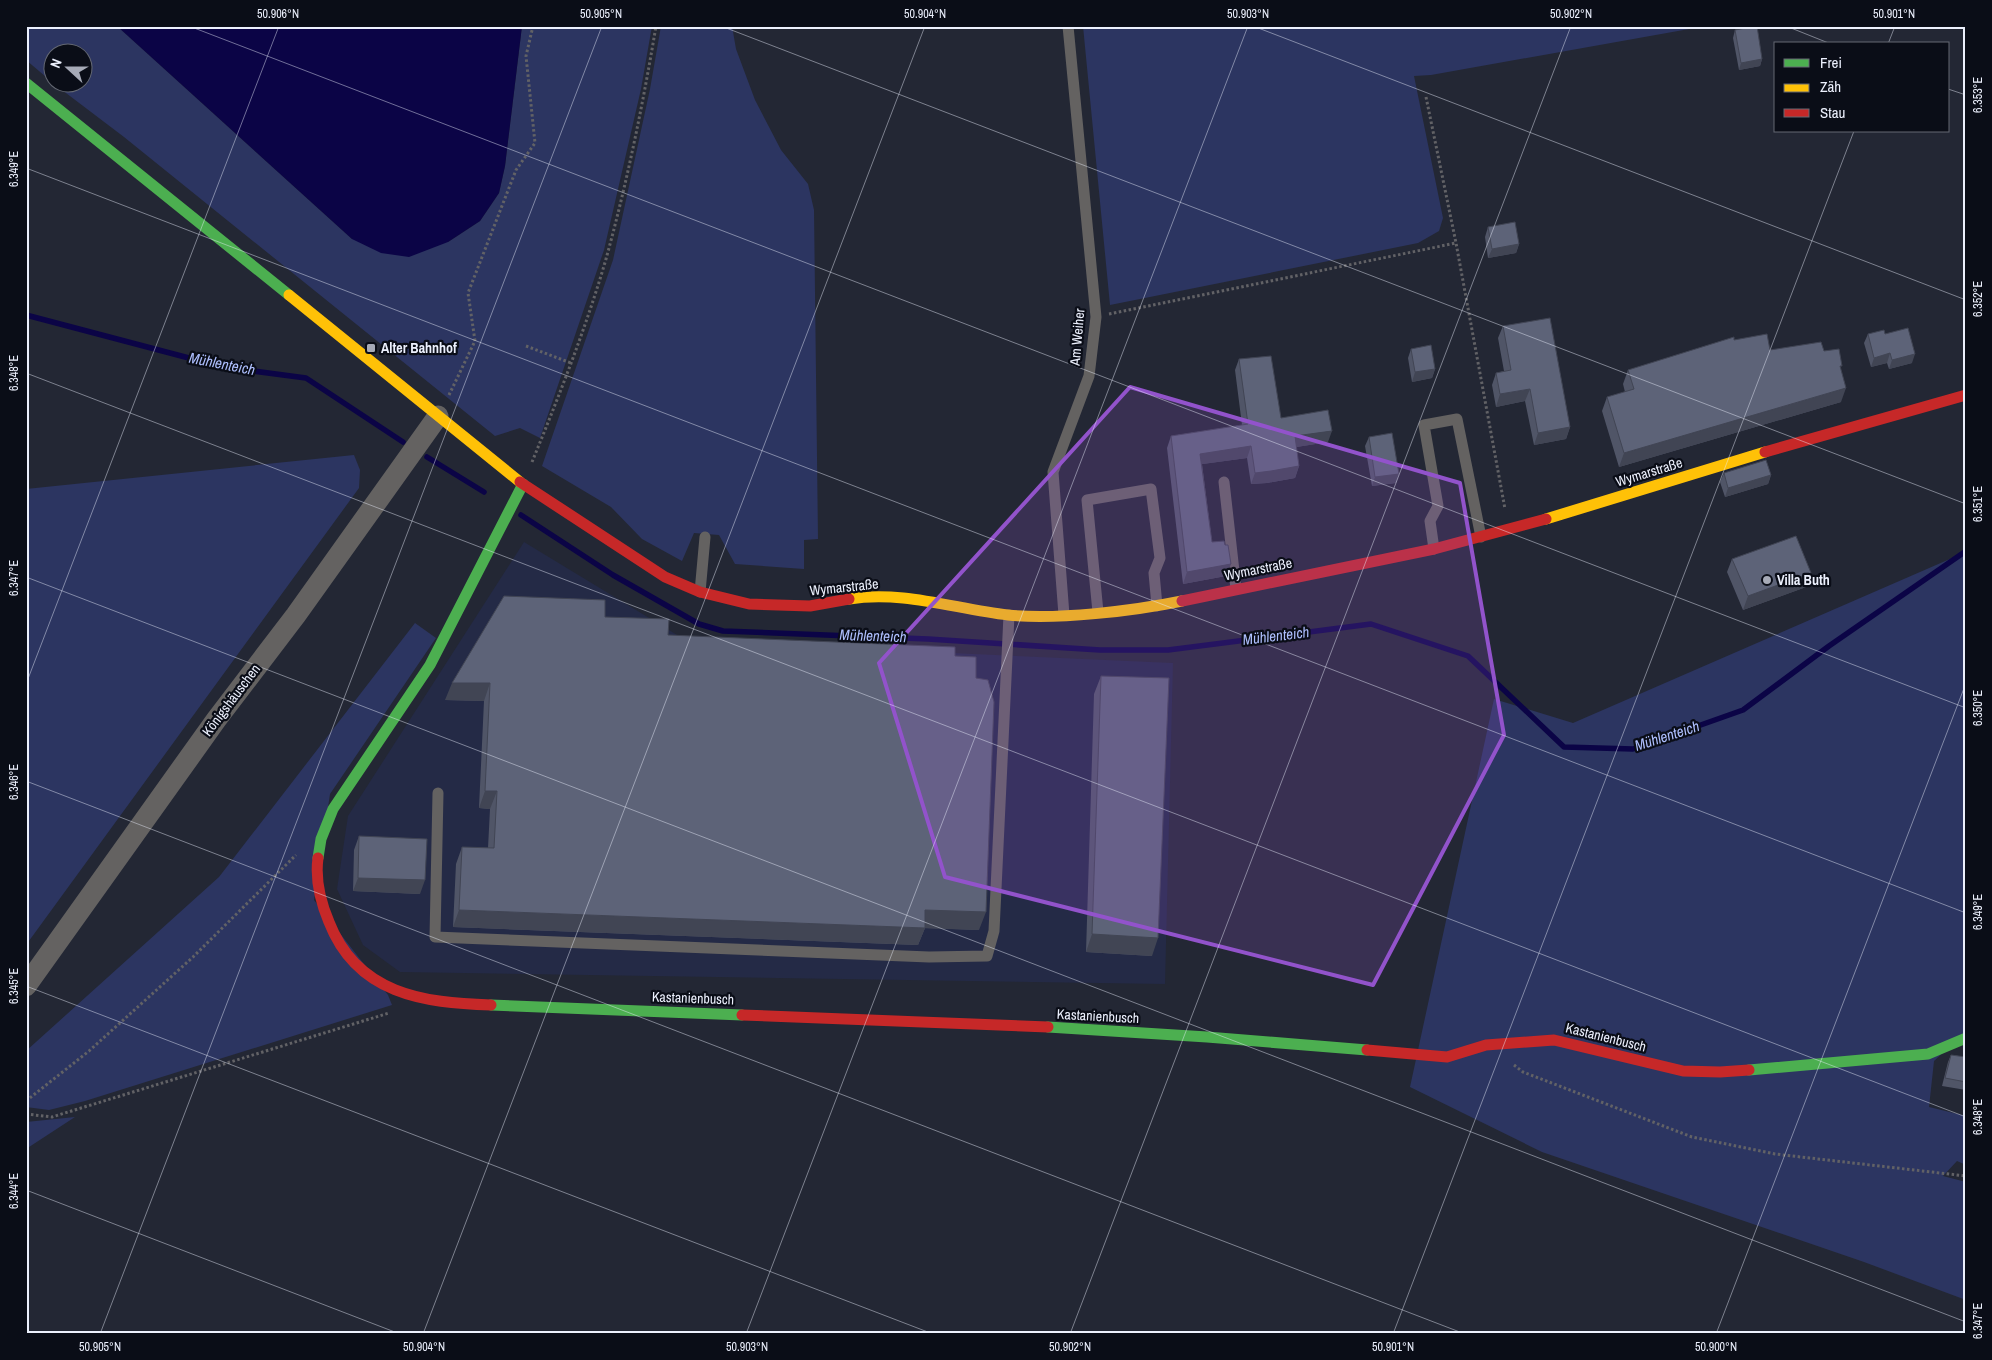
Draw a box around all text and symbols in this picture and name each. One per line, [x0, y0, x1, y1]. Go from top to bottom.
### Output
text: 50.906°N [257, 6, 299, 22]
text: 50.905°N [580, 6, 622, 22]
text: 50.904°N [904, 6, 946, 22]
text: 50.903°N [1227, 6, 1269, 22]
text: 50.902°N [1550, 6, 1592, 22]
text: 50.901°N [1873, 6, 1915, 22]
north arrow [42, 42, 92, 92]
legend [1774, 42, 1950, 132]
text: Frei [1820, 52, 1842, 73]
text: N [46, 56, 66, 70]
text: Zäh [1820, 76, 1841, 97]
text: 6.353°E [1970, 77, 1986, 113]
text: Stau [1820, 102, 1845, 123]
text: 6.349°E [6, 151, 22, 187]
text: 6.352°E [1970, 281, 1986, 317]
street label: Am Weiher [1065, 308, 1088, 367]
place label: Alter Bahnhof [381, 339, 457, 357]
marker: Alter Bahnhof [365, 342, 377, 354]
water label: Mühlenteich [187, 347, 257, 380]
text: 6.348°E [6, 355, 22, 391]
street label: Wymarstraße [1613, 453, 1685, 491]
text: 6.351°E [1970, 486, 1986, 522]
street label: Wymarstraße [1223, 554, 1293, 584]
text: 6.347°E [6, 560, 22, 596]
place label: Villa Buth [1777, 571, 1830, 589]
street label: Wymarstraße [809, 574, 879, 600]
marker: Villa Buth [1761, 574, 1773, 586]
water label: Mühlenteich [1241, 621, 1311, 650]
water label: Mühlenteich [839, 624, 907, 647]
street label: Königshäuschen [198, 660, 264, 740]
text: 6.350°E [1970, 690, 1986, 726]
water label: Mühlenteich [1632, 715, 1702, 756]
text: 6.346°E [6, 764, 22, 800]
text: 6.349°E [1970, 894, 1986, 930]
text: 6.345°E [6, 968, 22, 1004]
street label: Kastanienbusch [652, 988, 734, 1008]
street label: Kastanienbusch [1056, 1005, 1140, 1027]
street label: Kastanienbusch [1564, 1018, 1648, 1056]
text: 6.348°E [1970, 1099, 1986, 1135]
text: 6.344°E [6, 1173, 22, 1209]
text: 6.347°E [1970, 1303, 1986, 1339]
text: 50.905°N [79, 1339, 121, 1355]
text: 50.904°N [403, 1339, 445, 1355]
text: 50.903°N [726, 1339, 768, 1355]
text: 50.902°N [1049, 1339, 1091, 1355]
text: 50.901°N [1372, 1339, 1414, 1355]
text: 50.900°N [1695, 1339, 1737, 1355]

